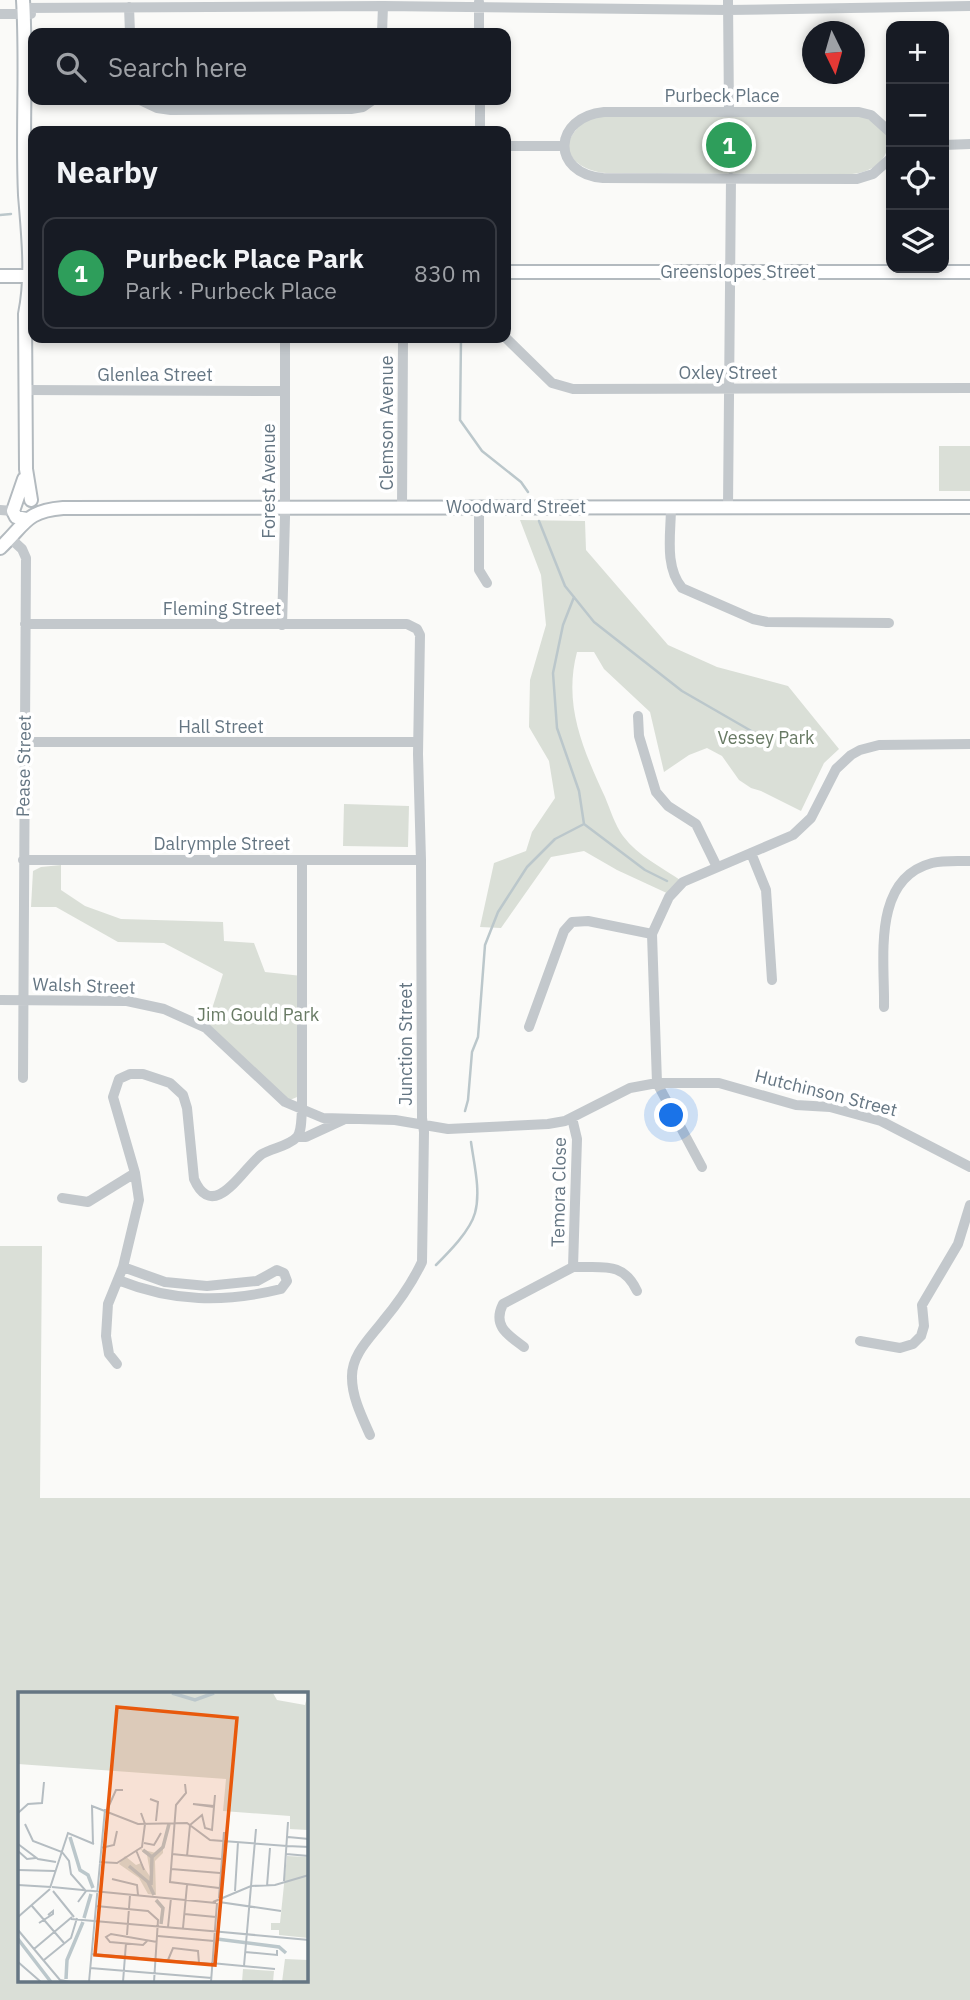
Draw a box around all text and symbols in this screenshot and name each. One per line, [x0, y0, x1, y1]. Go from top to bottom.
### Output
north arrow [802, 21, 865, 84]
map controls [886, 21, 949, 273]
button: + [886, 21, 949, 84]
search box [28, 28, 511, 105]
icon: search [52, 48, 90, 86]
text: Search here [108, 50, 247, 84]
street label: Purbeck Place [664, 84, 780, 107]
button: − [886, 84, 949, 147]
pin: 1 [706, 119, 752, 171]
button: locate [886, 147, 949, 210]
text: Nearby [56, 152, 158, 191]
button: layers [886, 210, 949, 273]
text: Purbeck Place Park [125, 241, 364, 275]
text: 1 [74, 258, 88, 288]
text: 830 m [414, 258, 481, 288]
street label: Greenslopes Street [660, 260, 816, 283]
text: Park · Purbeck Place [125, 275, 337, 305]
street label: Clemson Avenue [375, 355, 398, 491]
street label: Oxley Street [678, 361, 778, 384]
street label: Glenlea Street [97, 363, 213, 386]
street label: Forest Avenue [257, 423, 280, 539]
street label: Woodward Street [446, 495, 586, 518]
street label: Fleming Street [163, 597, 281, 620]
street label: Pease Street [11, 715, 36, 817]
street label: Hall Street [178, 715, 264, 738]
park label: Vessey Park [717, 726, 815, 749]
street label: Dalrymple Street [154, 832, 290, 855]
street label: Walsh Street [32, 972, 136, 999]
street label: Junction Street [394, 982, 417, 1106]
park label: Jim Gould Park [197, 1003, 320, 1026]
street label: Hutchinson Street [753, 1064, 900, 1121]
your location [654, 1098, 688, 1132]
street label: Temora Close [546, 1137, 571, 1247]
inset map [18, 1692, 308, 1982]

